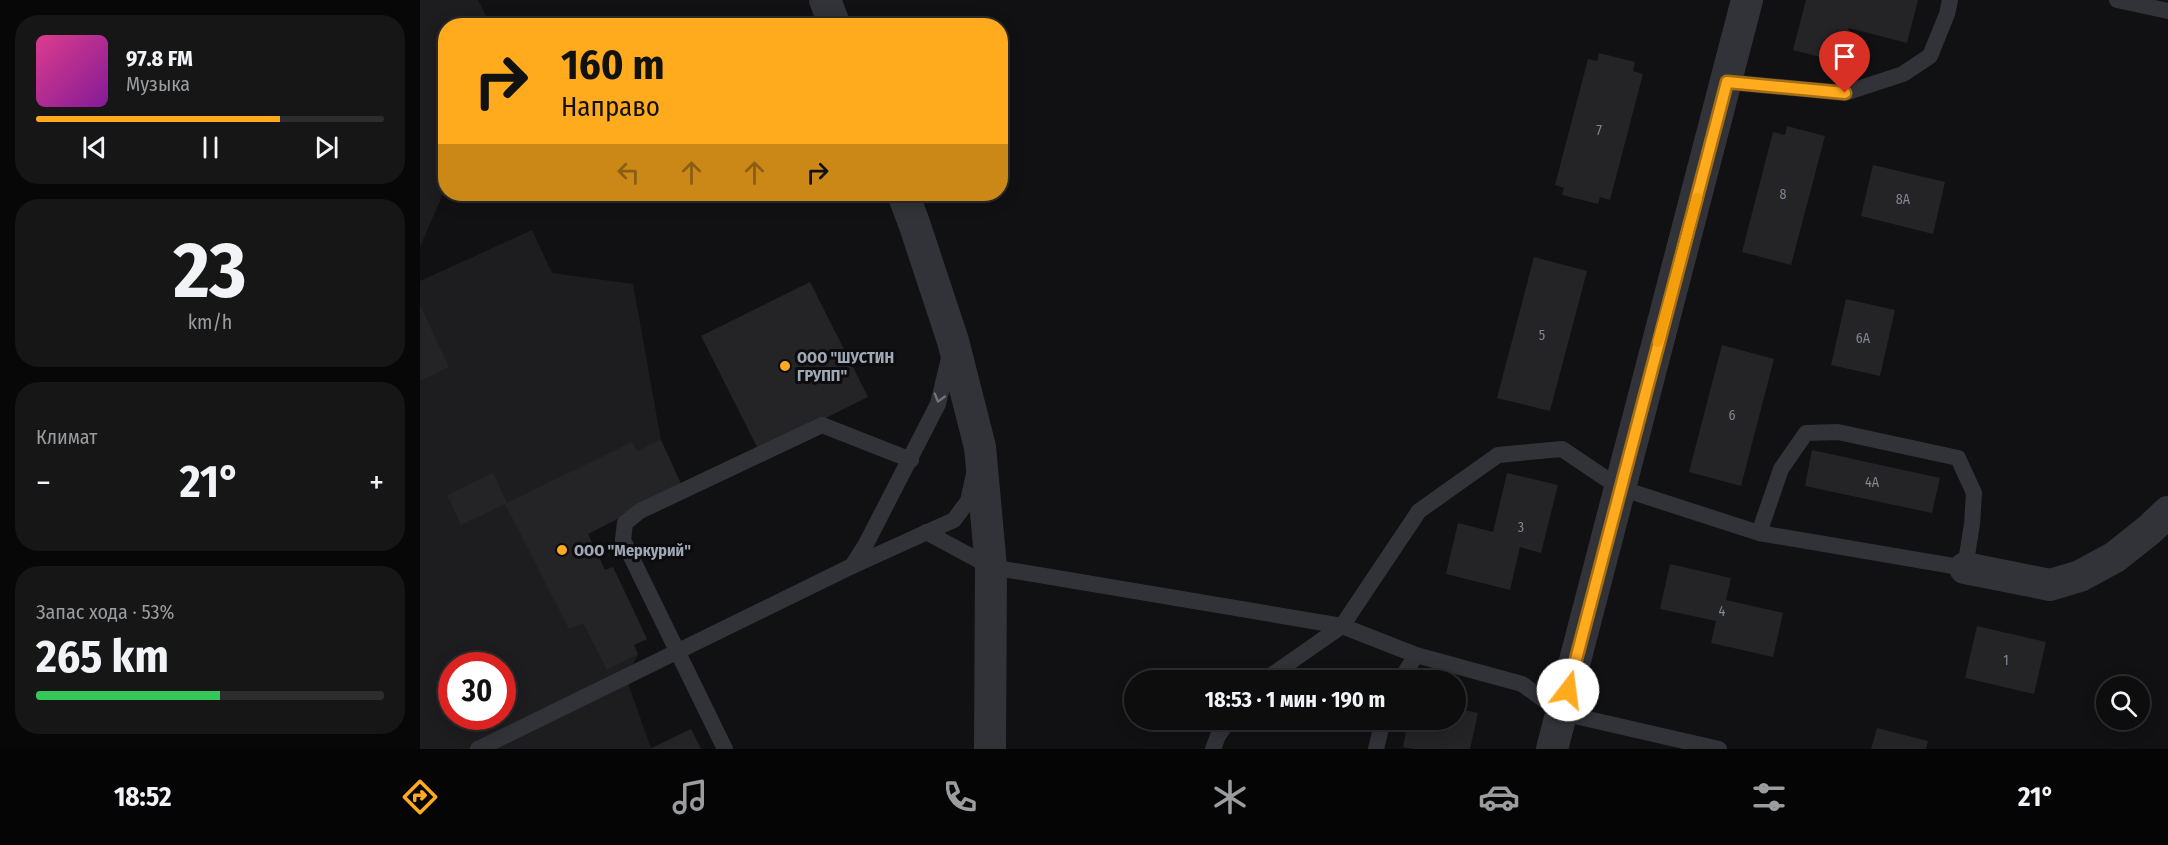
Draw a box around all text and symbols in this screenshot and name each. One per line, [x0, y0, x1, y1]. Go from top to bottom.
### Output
pin [1819, 31, 1870, 93]
text: 160 m [561, 40, 664, 90]
icon: arrive [1828, 40, 1861, 73]
icon: right [462, 42, 540, 120]
text: 97.8 FM [126, 45, 193, 72]
text: Музыка [126, 72, 190, 96]
text: Направо [561, 91, 660, 123]
house number: 7 [1596, 122, 1602, 139]
icon: previous [78, 131, 111, 164]
icon: pause [194, 131, 227, 164]
icon: next [310, 131, 343, 164]
icon: left [612, 156, 645, 189]
icon: ahead [675, 156, 708, 189]
icon: ahead [738, 156, 771, 189]
icon: right [801, 156, 834, 189]
house number: 8 [1780, 186, 1787, 203]
house number: 8А [1896, 191, 1911, 208]
text: 23 [173, 224, 247, 318]
text: km/h [188, 310, 232, 334]
house number: 5 [1539, 327, 1545, 344]
house number: 6А [1856, 330, 1871, 347]
place label: ООО "ШУСТИН ГРУПП" [797, 348, 894, 385]
marker: ООО "ШУСТИН ГРУПП" [778, 359, 792, 373]
one-way arrow [934, 393, 947, 403]
house number: 6 [1729, 407, 1736, 424]
text: Климат [36, 425, 97, 449]
text: 21° [180, 455, 240, 509]
text: − [36, 463, 51, 503]
text: + [369, 463, 384, 503]
house number: 4А [1865, 474, 1880, 491]
house number: 3 [1518, 519, 1524, 536]
place label: ООО "Меркурий" [574, 541, 691, 560]
marker: ООО "Меркурий" [555, 543, 569, 557]
text: Запас хода · 53% [36, 600, 174, 624]
house number: 4 [1719, 603, 1726, 620]
text: 265 km [36, 630, 169, 684]
speed limit sign: 30 [438, 652, 516, 730]
house number: 1 [2003, 652, 2009, 669]
position arrow [1536, 658, 1600, 722]
map controls [2096, 676, 2150, 730]
button: search [2096, 676, 2150, 730]
text: 18:53 · 1 мин · 190 m [1205, 686, 1385, 713]
icon: directions [399, 776, 441, 818]
icon: music [669, 776, 711, 818]
icon: phone [939, 776, 981, 818]
icon: climate [1209, 776, 1251, 818]
icon: car [1478, 776, 1520, 818]
icon: filters [1748, 776, 1790, 818]
text: 18:52 [114, 781, 171, 813]
text: 21° [2018, 781, 2054, 813]

